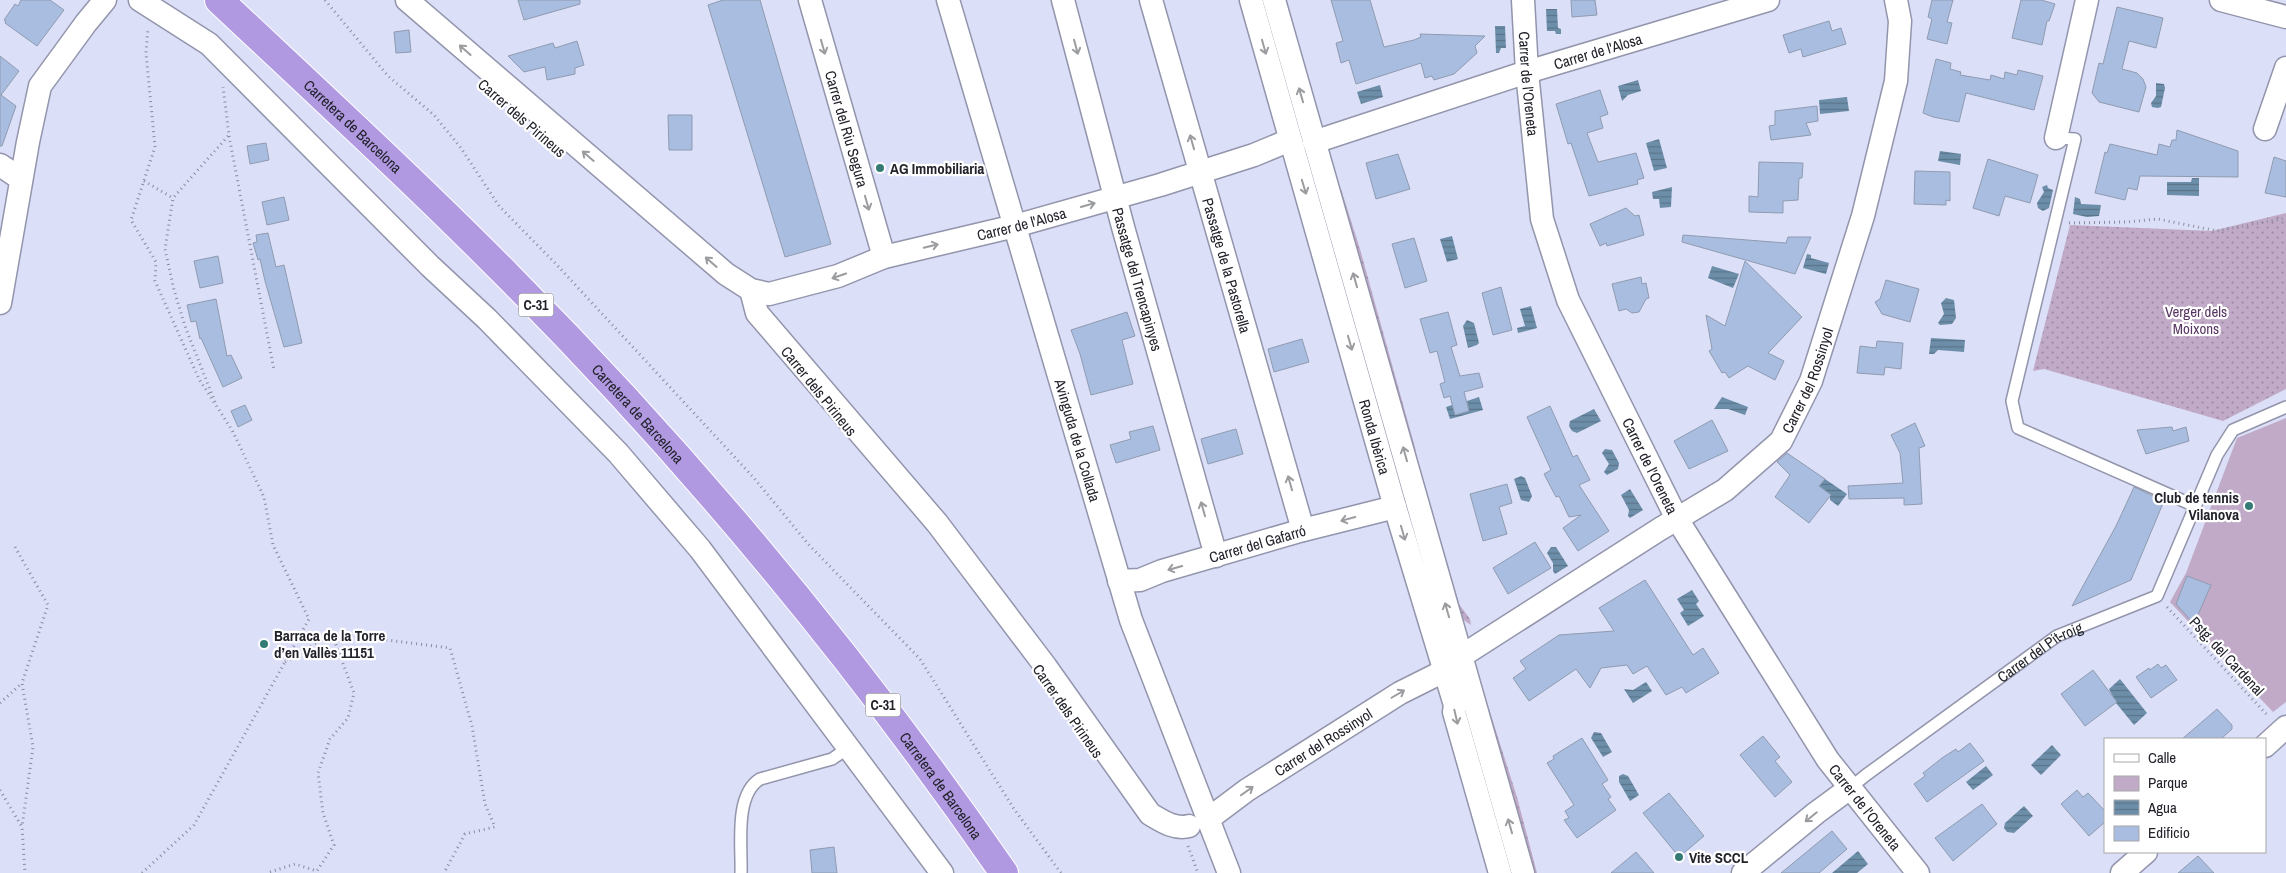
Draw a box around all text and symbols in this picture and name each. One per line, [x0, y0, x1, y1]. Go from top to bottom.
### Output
street label: Carrer de l'Alosa [1551, 28, 1645, 74]
street label: Carrer de l'Oreneta [1514, 31, 1544, 137]
one-way arrow [819, 39, 828, 55]
one-way arrow [1072, 39, 1081, 55]
one-way arrow [1260, 39, 1269, 55]
one-way arrow [459, 44, 472, 55]
street label: Carrer del Riu Segura [820, 68, 874, 190]
street label: Carretera de Barcelona [299, 74, 407, 178]
street label: Carrer dels Pirineus [474, 74, 570, 162]
one-way arrow [1295, 87, 1305, 103]
one-way arrow [1186, 135, 1196, 151]
one-way arrow [582, 150, 595, 161]
place label: AG Immobiliaria [890, 158, 984, 179]
marker: AG Immobiliaria [874, 162, 886, 174]
one-way arrow [1300, 178, 1310, 194]
one-way arrow [863, 195, 872, 211]
street label: Passatge de la Pastorella [1198, 195, 1256, 335]
one-way arrow [1080, 200, 1096, 210]
street label: Carrer de l'Alosa [975, 202, 1068, 245]
street label: Passatge del Trencapinyes [1108, 205, 1168, 353]
one-way arrow [923, 241, 939, 250]
one-way arrow [705, 256, 718, 268]
one-way arrow [831, 271, 847, 281]
one-way arrow [1350, 273, 1360, 289]
road number: C-31 [518, 294, 554, 316]
park label: Verger dels Moixons [2165, 301, 2227, 339]
street label: Carrer del Rossinyol [1776, 325, 1838, 437]
one-way arrow [1345, 334, 1355, 350]
street label: Carrer dels Pirineus [776, 342, 862, 440]
street label: Carretera de Barcelona [587, 359, 689, 468]
street label: Avinguda de la Collada [1050, 375, 1106, 504]
street label: Ronda Ibèrica [1354, 397, 1396, 477]
street label: Carrer de l'Oreneta [1618, 414, 1683, 517]
one-way arrow [1399, 446, 1409, 462]
one-way arrow [1284, 476, 1294, 492]
place label: Club de tennis Vilanova [2154, 487, 2239, 525]
marker: Club de tennis Vilanova [2243, 500, 2255, 512]
one-way arrow [1198, 501, 1207, 517]
one-way arrow [1341, 514, 1357, 524]
street label: Carrer del Gafarró [1206, 519, 1308, 567]
one-way arrow [1399, 524, 1409, 540]
one-way arrow [1167, 563, 1183, 573]
one-way arrow [1442, 603, 1451, 619]
street label: Pstg. del Cardenal [2185, 612, 2269, 700]
street label: Carrer del Pit-roig [1993, 616, 2086, 687]
place label: Barraca de la Torre d’en Vallès 11151 [274, 625, 385, 663]
marker: Barraca de la Torre d’en Vallès 11151 [258, 638, 270, 650]
street label: Carrer dels Pirineus [1028, 660, 1108, 762]
one-way arrow [1391, 689, 1406, 699]
road number: C-31 [866, 694, 900, 716]
street label: Carrer del Rossinyol [1270, 703, 1376, 781]
one-way arrow [1452, 709, 1461, 725]
street label: Carretera de Barcelona [895, 727, 988, 843]
legend [2104, 738, 2266, 853]
text: Calle [2148, 747, 2176, 768]
street label: Carrer de l'Oreneta [1824, 759, 1906, 855]
text: Parque [2148, 772, 2188, 793]
one-way arrow [1239, 786, 1253, 796]
text: Agua [2147, 797, 2177, 818]
one-way arrow [1805, 812, 1818, 823]
one-way arrow [1504, 819, 1514, 835]
text: Edificio [2148, 822, 2190, 843]
place label: Vite SCCL [1689, 847, 1749, 868]
marker: Vite SCCL [1673, 851, 1685, 863]

